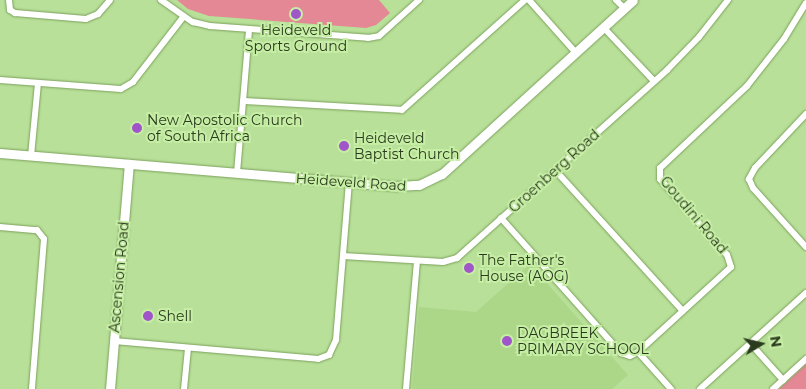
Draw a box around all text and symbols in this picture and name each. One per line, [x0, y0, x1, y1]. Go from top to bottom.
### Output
marker: Heideveld Sports Ground [290, 8, 302, 20]
place label: Heideveld Sports Ground [245, 22, 347, 54]
place label: New Apostolic Church of South Africa [147, 112, 303, 144]
marker: New Apostolic Church of South Africa [131, 122, 143, 134]
street label: Groenberg Road [505, 126, 603, 216]
place label: Heideveld Baptist Church [354, 130, 459, 162]
marker: Heideveld Baptist Church [338, 140, 350, 152]
street label: Heideveld Road [295, 170, 407, 194]
street label: Goudini Road [657, 173, 731, 257]
street label: Ascension Road [106, 221, 132, 333]
place label: The Father's House (AOG) [479, 252, 569, 284]
marker: The Father's House (AOG) [463, 262, 475, 274]
place label: Shell [158, 308, 192, 324]
marker: Shell [142, 310, 154, 322]
north arrow [736, 319, 786, 369]
place label: DAGBREEK PRIMARY SCHOOL [517, 325, 649, 358]
marker: DAGBREEK PRIMARY SCHOOL [501, 335, 513, 347]
text: N [766, 335, 786, 349]

